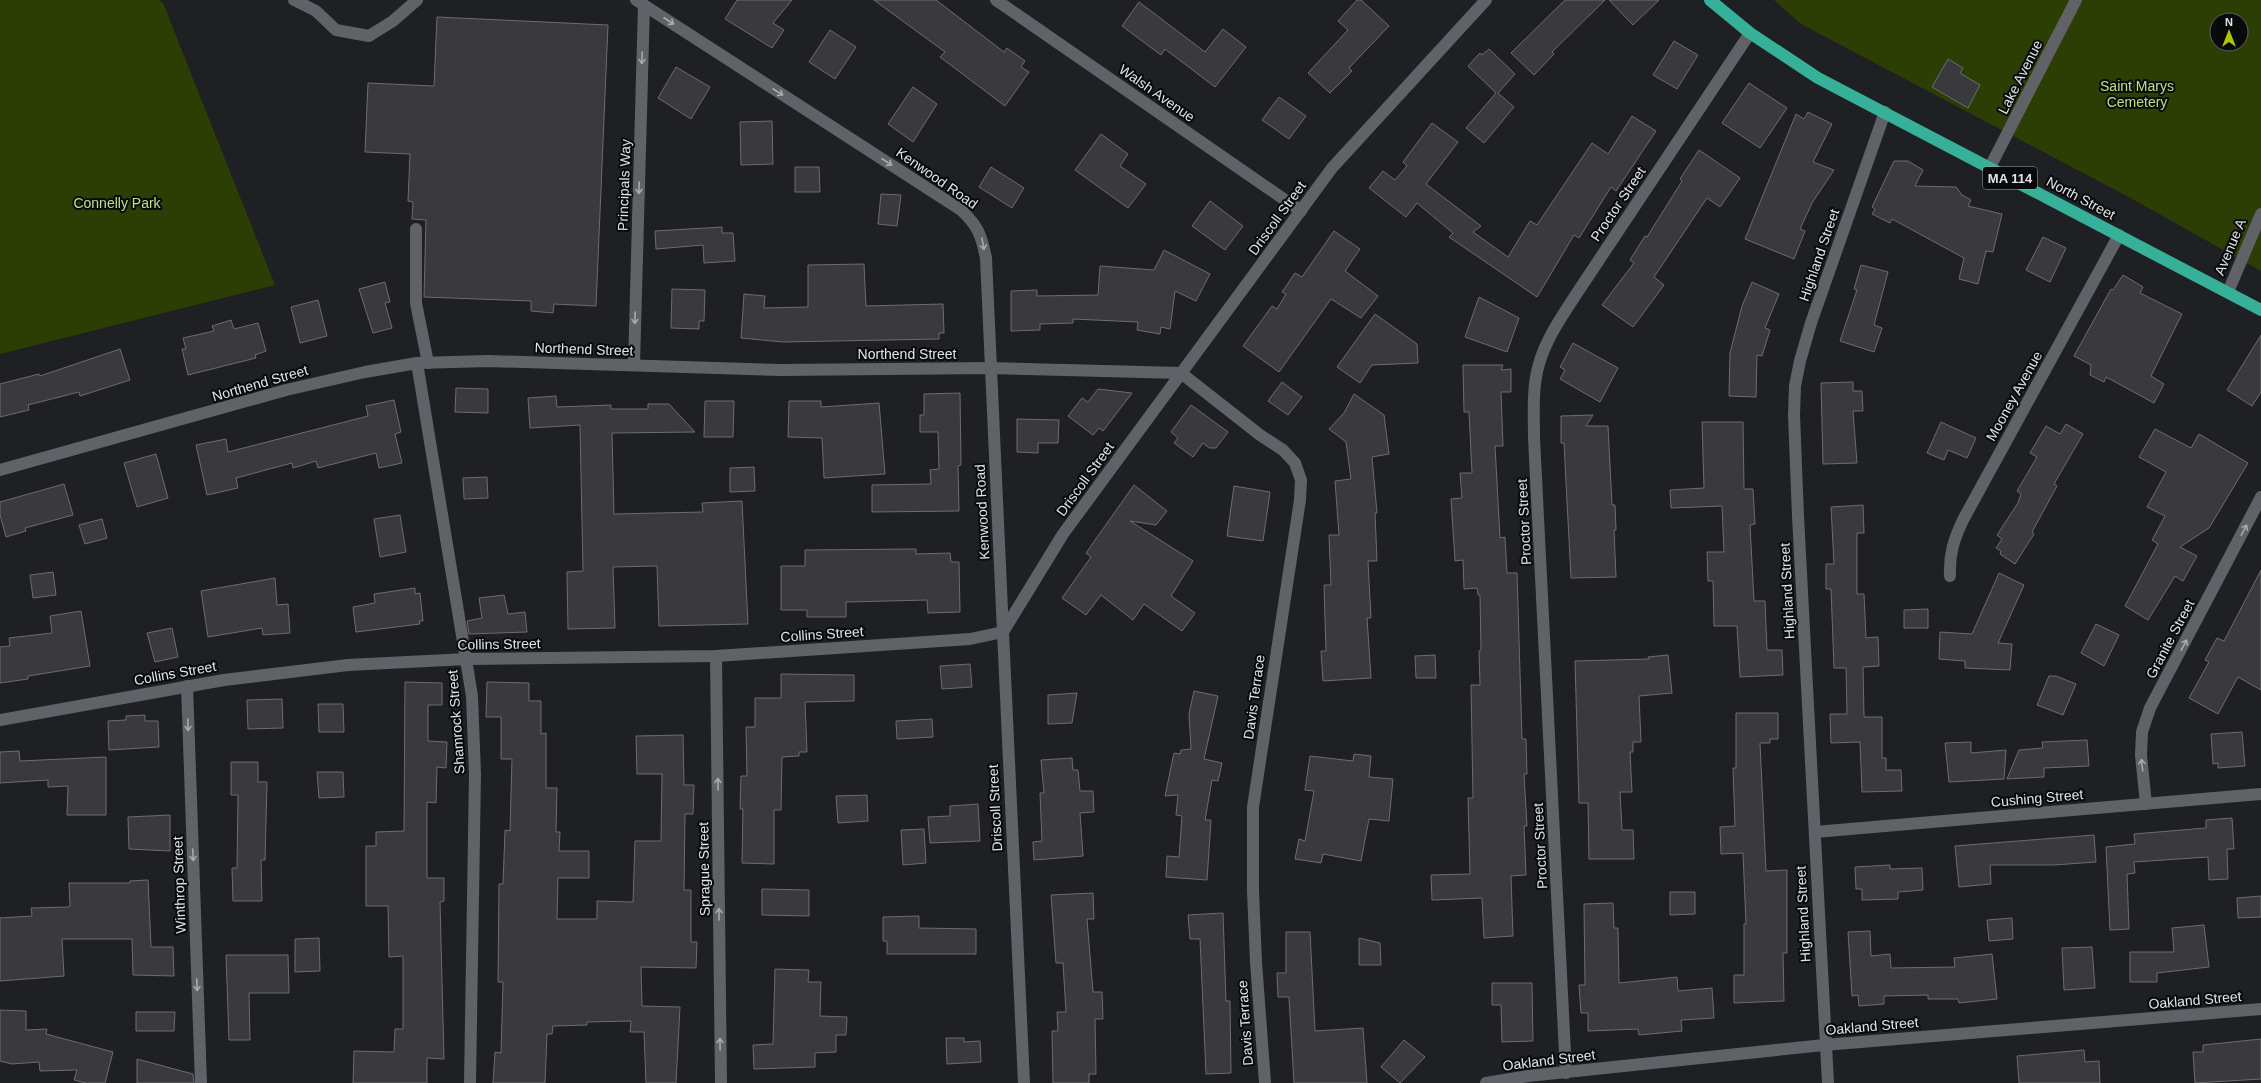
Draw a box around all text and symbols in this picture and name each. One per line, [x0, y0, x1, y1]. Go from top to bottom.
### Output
north arrow [2209, 12, 2249, 52]
text: N [2225, 16, 2233, 28]
one-way arrow [663, 18, 675, 26]
street label: Lake Avenue [1995, 37, 2046, 117]
one-way arrow [638, 51, 646, 64]
street label: Walsh Avenue [1116, 61, 1198, 125]
park label: Saint Marys Cemetery [2100, 78, 2174, 110]
one-way arrow [772, 88, 783, 96]
street label: Principals Way [614, 139, 634, 231]
street label: Kenwood Road [893, 144, 981, 212]
one-way arrow [882, 158, 893, 166]
street label: Proctor Street [1587, 164, 1649, 244]
road number: MA 114 [1983, 167, 2037, 189]
street label: North Street [2044, 173, 2118, 223]
street label: Driscoll Street [1245, 178, 1309, 258]
one-way arrow [635, 181, 642, 194]
park label: Connelly Park [73, 195, 162, 211]
street label: Highland Street [1796, 207, 1842, 303]
street label: Avenue A [2211, 216, 2249, 278]
one-way arrow [979, 237, 987, 250]
one-way arrow [631, 311, 639, 324]
street label: Northend Street [534, 339, 634, 359]
street label: Northend Street [858, 346, 957, 362]
street label: Mooney Avenue [1983, 348, 2045, 444]
street label: Northend Street [210, 362, 310, 404]
street label: Driscoll Street [1053, 439, 1117, 519]
street label: Kenwood Road [972, 464, 992, 560]
street label: Proctor Street [1514, 478, 1534, 566]
one-way arrow [2241, 524, 2248, 536]
street label: Highland Street [1776, 542, 1798, 640]
street label: Granite Street [2142, 597, 2198, 681]
street label: Collins Street [780, 623, 864, 645]
street label: Collins Street [457, 635, 541, 653]
one-way arrow [2181, 639, 2188, 651]
street label: Davis Terrace [1240, 653, 1268, 740]
street label: Collins Street [133, 658, 217, 688]
street label: Shamrock Street [444, 669, 468, 775]
one-way arrow [184, 718, 192, 731]
one-way arrow [2138, 759, 2146, 772]
street label: Driscoll Street [985, 764, 1005, 852]
one-way arrow [714, 778, 722, 791]
street label: Cushing Street [1990, 786, 2084, 810]
street label: Proctor Street [1530, 802, 1550, 890]
street label: Sprague Street [695, 822, 713, 916]
street label: Winthrop Street [169, 836, 189, 934]
one-way arrow [189, 848, 196, 861]
street label: Highland Street [1792, 865, 1814, 963]
one-way arrow [715, 908, 723, 921]
one-way arrow [193, 978, 201, 991]
street label: Davis Terrace [1234, 980, 1256, 1066]
street label: Oakland Street [2148, 988, 2242, 1012]
street label: Oakland Street [1825, 1014, 1919, 1038]
one-way arrow [716, 1038, 724, 1051]
street label: Oakland Street [1502, 1046, 1596, 1074]

